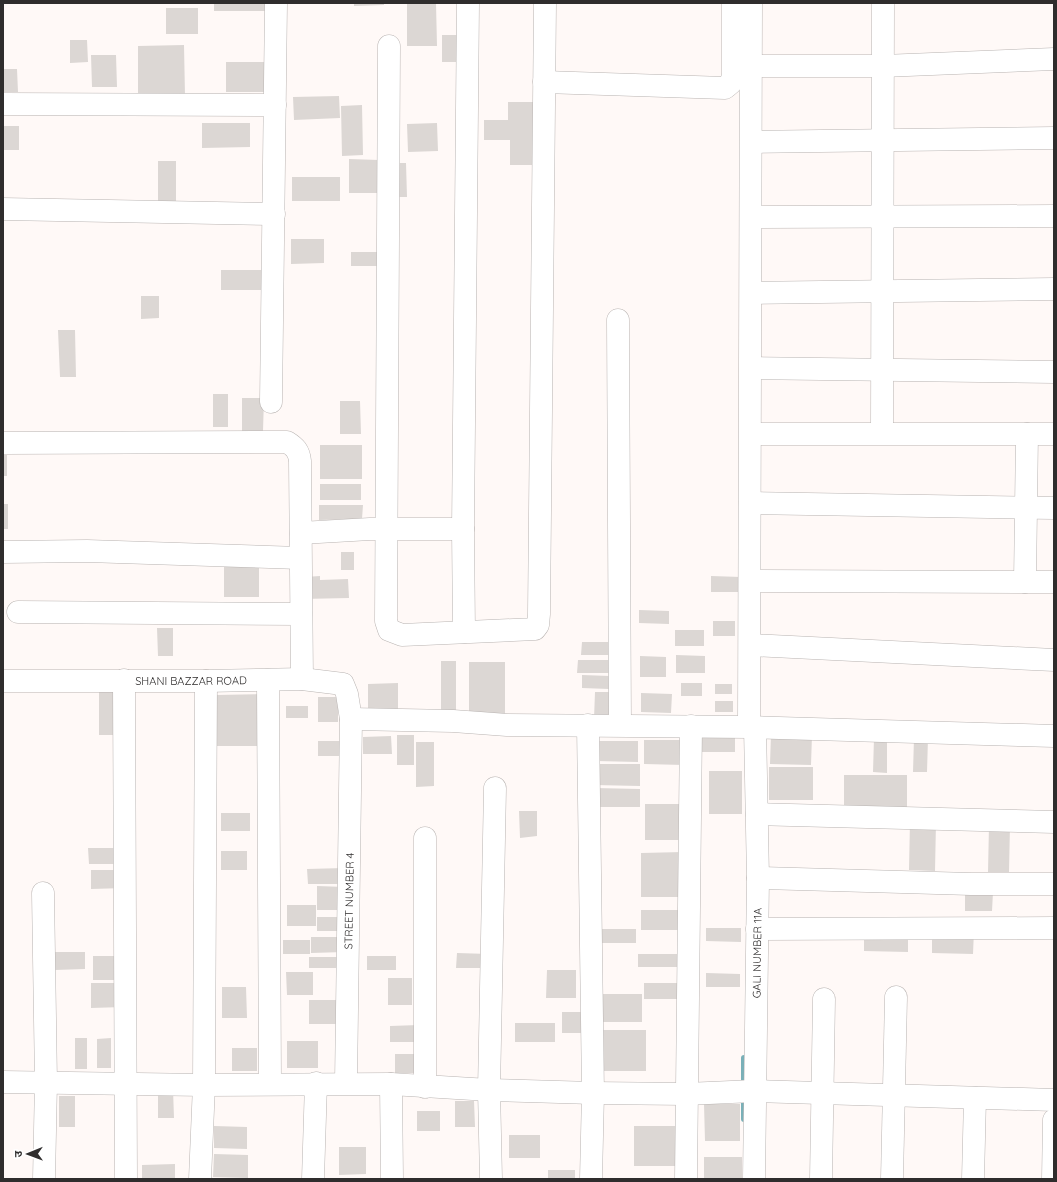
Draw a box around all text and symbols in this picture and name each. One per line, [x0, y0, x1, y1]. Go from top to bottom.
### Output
street label: SHANI BAZZAR ROAD [135, 673, 247, 688]
street label: STREET NUMBER 4 [341, 852, 357, 950]
street label: GALI NUMBER 11A [749, 908, 765, 998]
north arrow [8, 1134, 48, 1174]
text: उ [11, 1150, 25, 1158]

